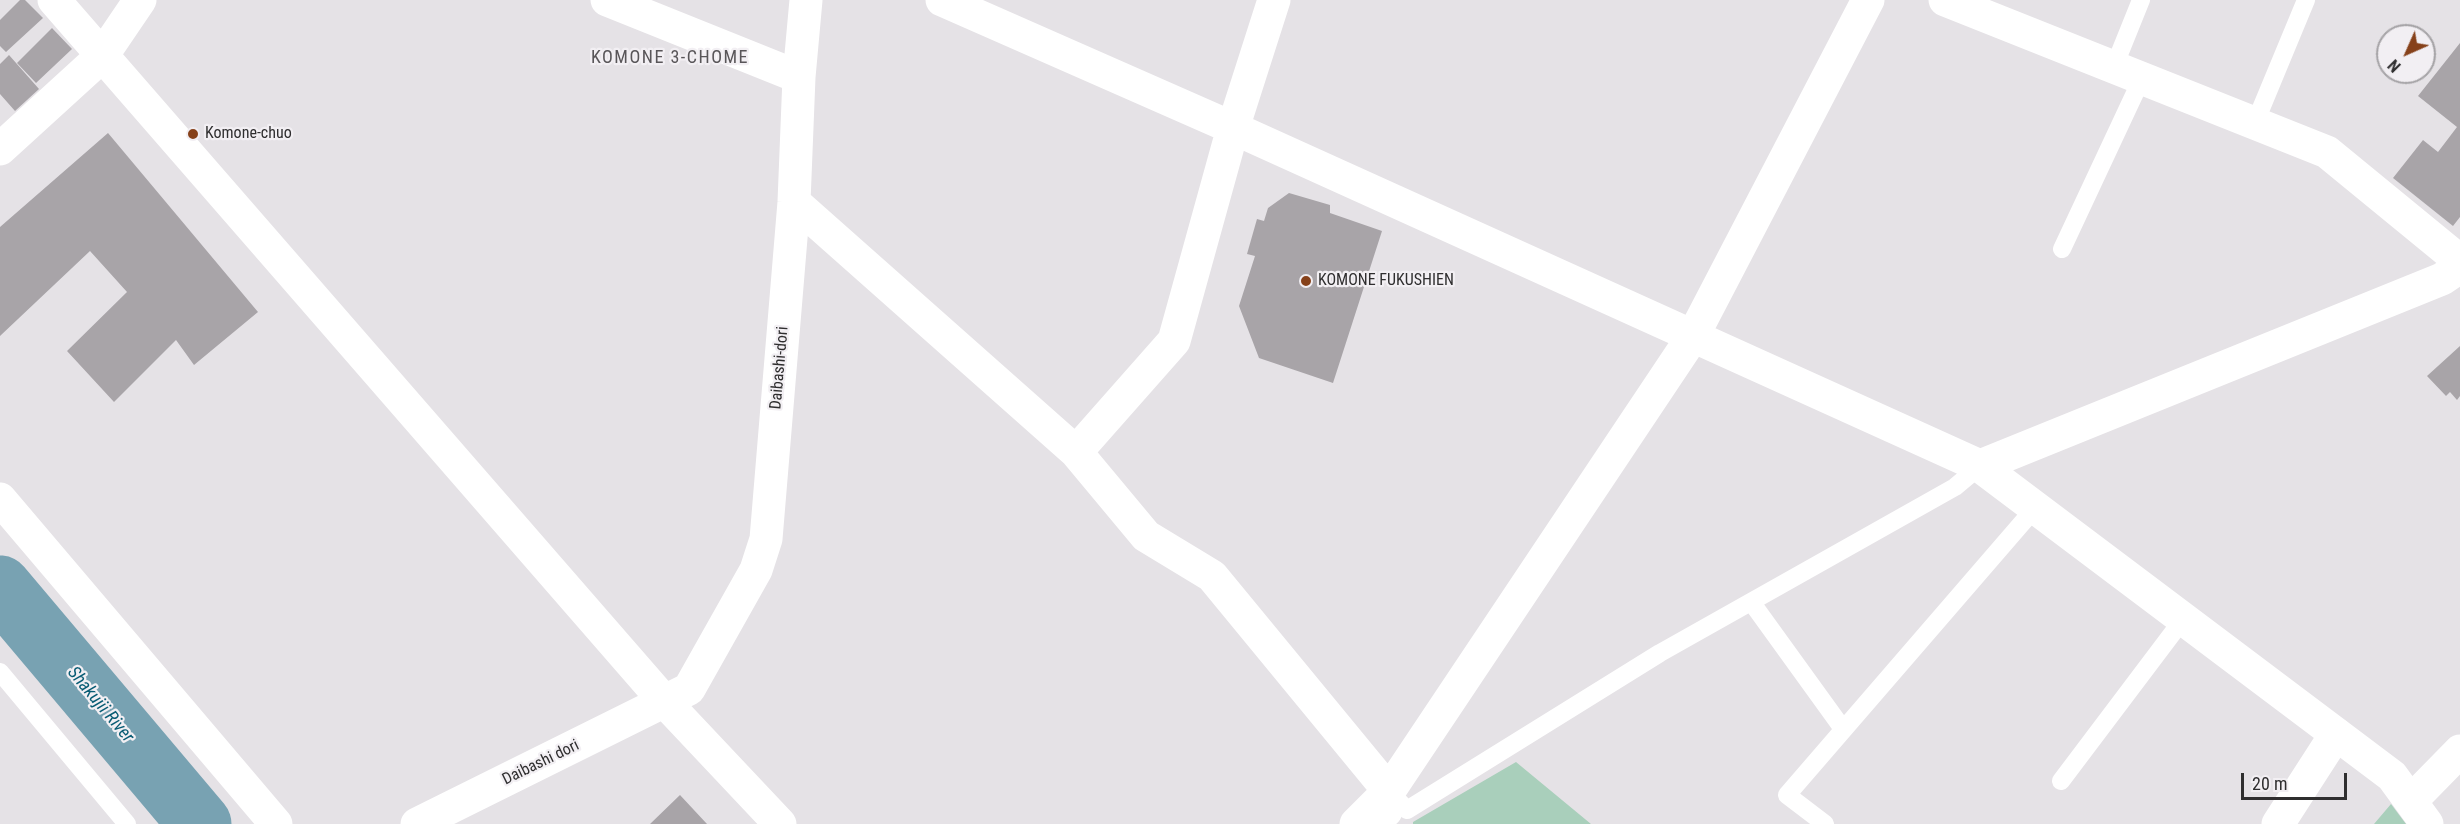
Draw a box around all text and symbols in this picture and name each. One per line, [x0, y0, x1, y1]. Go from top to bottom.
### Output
north arrow [2376, 24, 2436, 84]
district label: KOMONE 3-CHOME [591, 47, 749, 69]
text: N [2384, 55, 2405, 76]
place label: Komone-chuo [205, 124, 292, 144]
marker: Komone-chuo [186, 127, 200, 141]
place label: KOMONE FUKUSHIEN [1318, 271, 1454, 291]
marker: KOMONE FUKUSHIEN [1299, 274, 1313, 288]
street label: Daibashi-dori [767, 326, 793, 410]
water label: Shakujii River [62, 663, 138, 747]
street label: Daibashi dori [500, 736, 582, 790]
scale bar [2244, 761, 2350, 799]
text: 20 m [2252, 773, 2287, 794]

